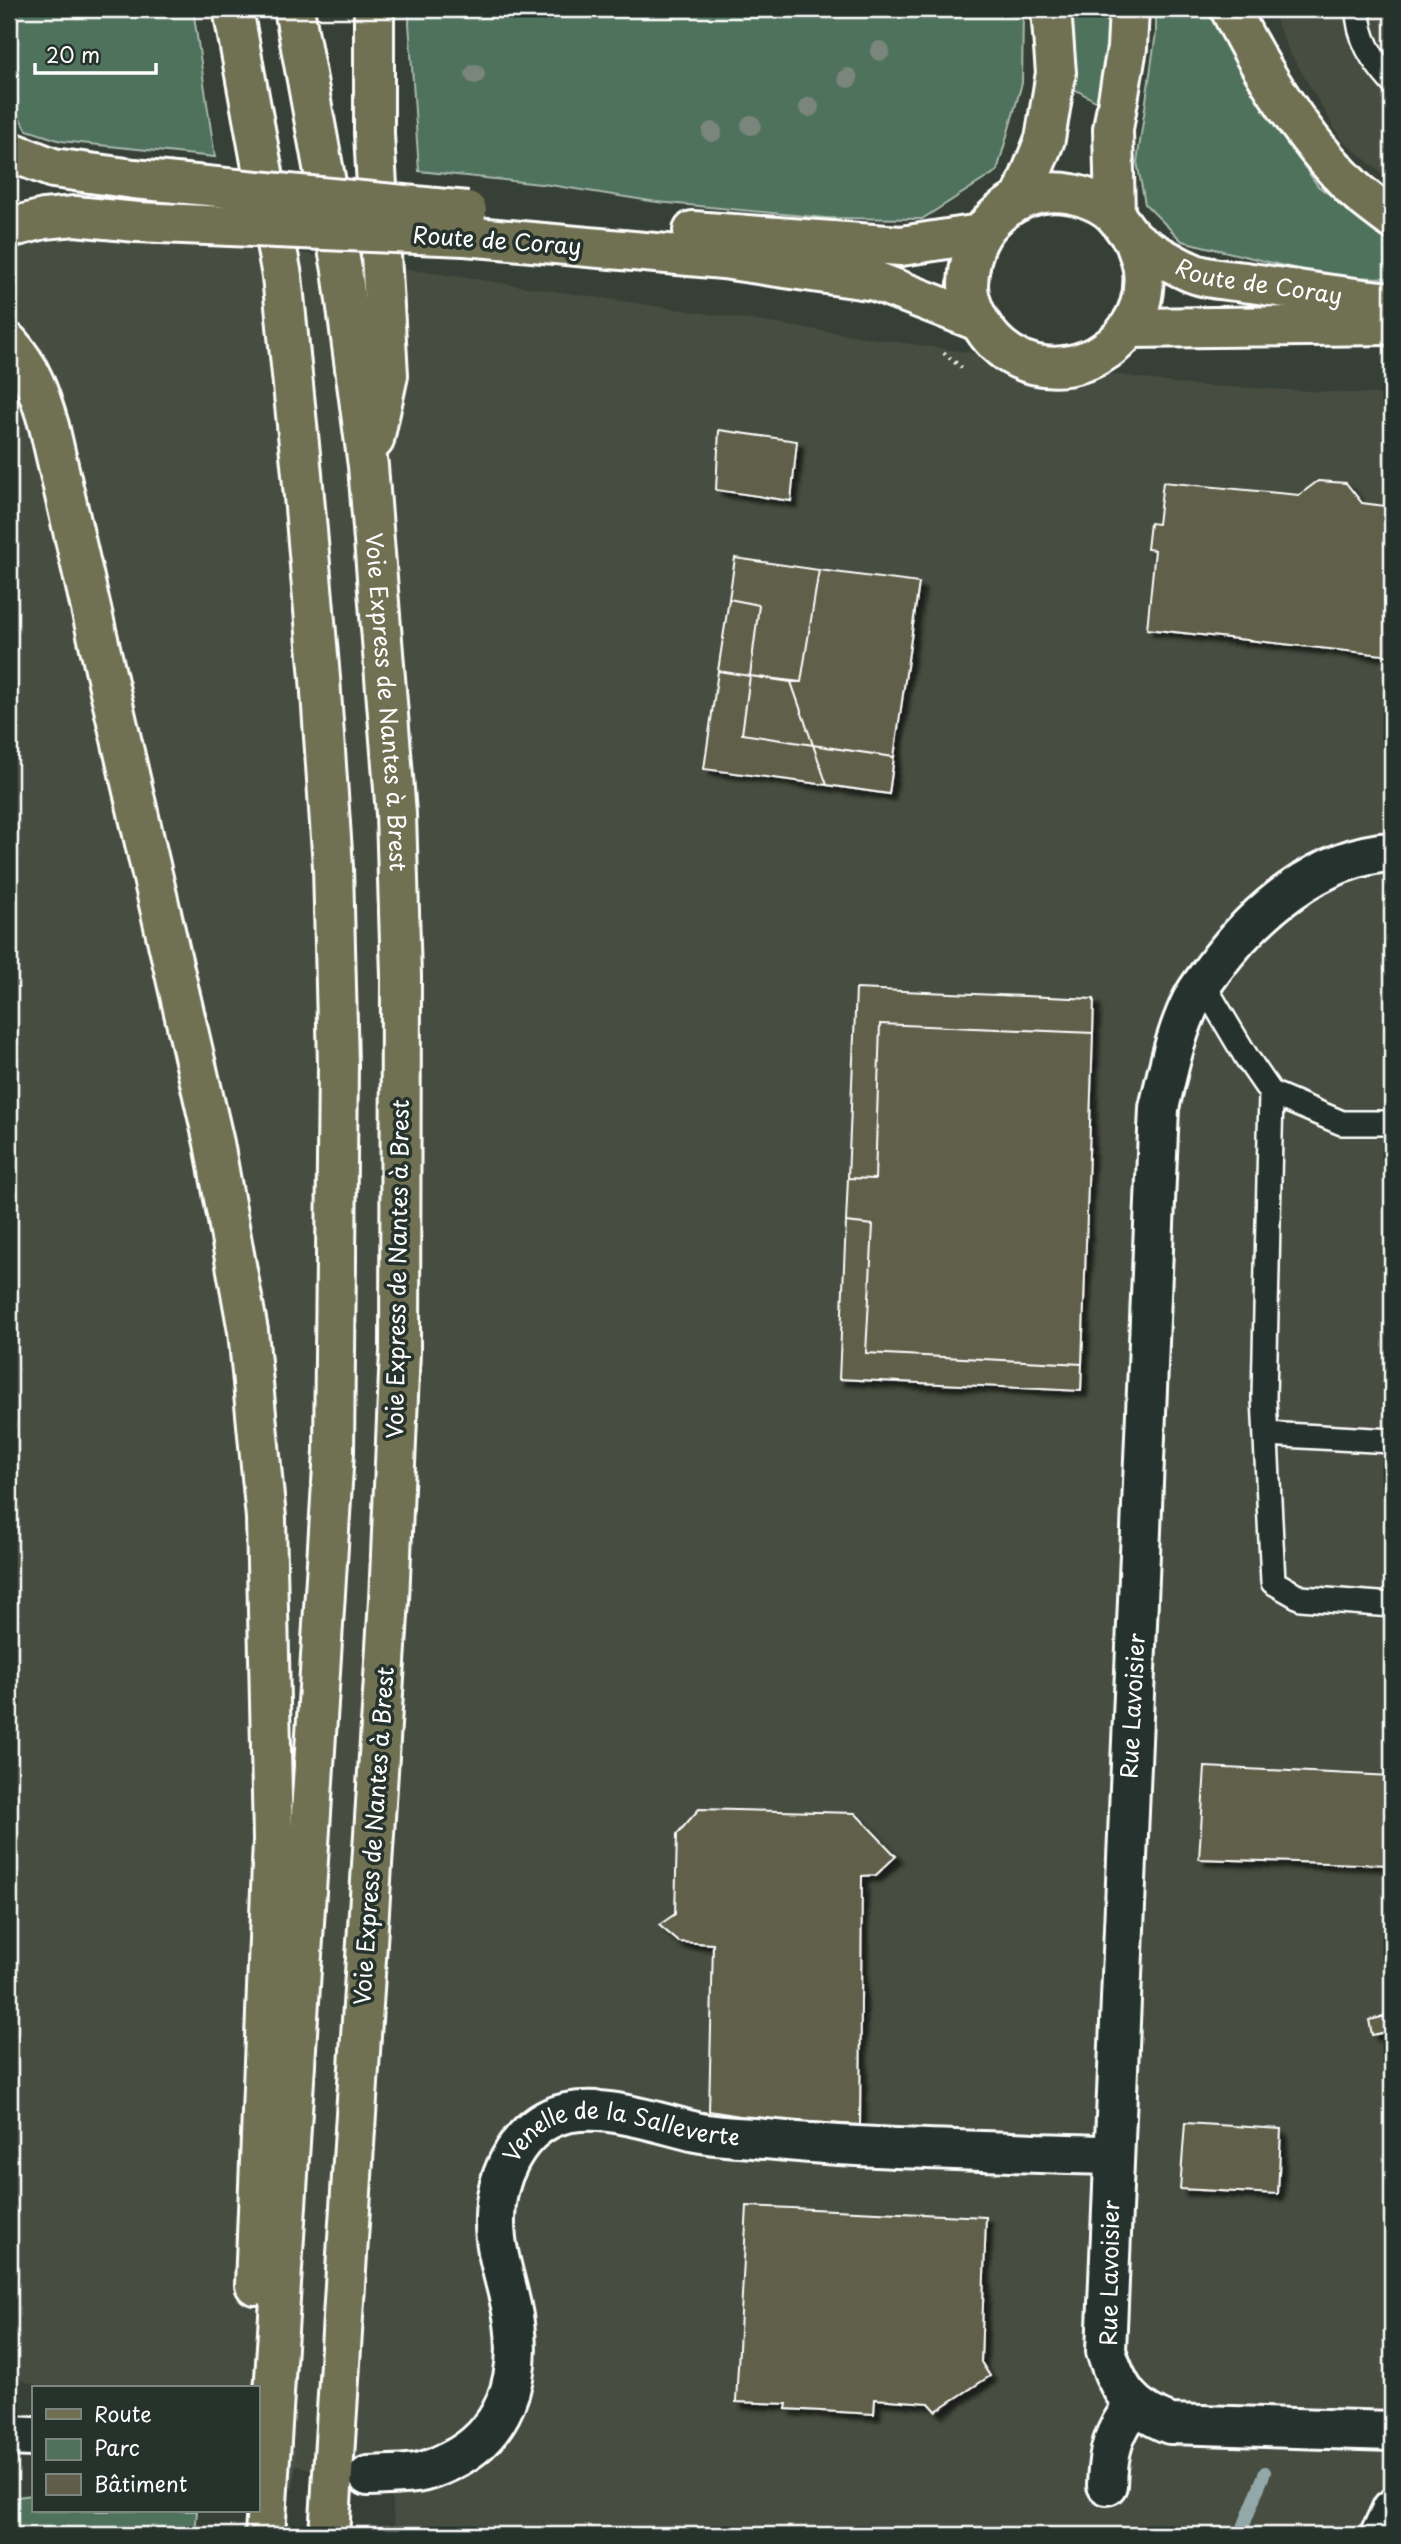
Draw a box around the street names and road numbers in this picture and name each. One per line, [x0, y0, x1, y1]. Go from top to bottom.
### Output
street label: Route de Coray [411, 216, 583, 263]
street label: Route de Coray [1170, 248, 1345, 312]
street label: Voie Express de Nantes à Brest [357, 531, 417, 872]
street label: Voie Express de Nantes à Brest [376, 1099, 417, 1439]
street label: Rue Lavoisier [1110, 1632, 1153, 1779]
street label: Voie Express de Nantes à Brest [343, 1665, 402, 2006]
street label: Venelle de la Salleverte [493, 2092, 741, 2168]
street label: Rue Lavoisier [1090, 2199, 1127, 2346]

